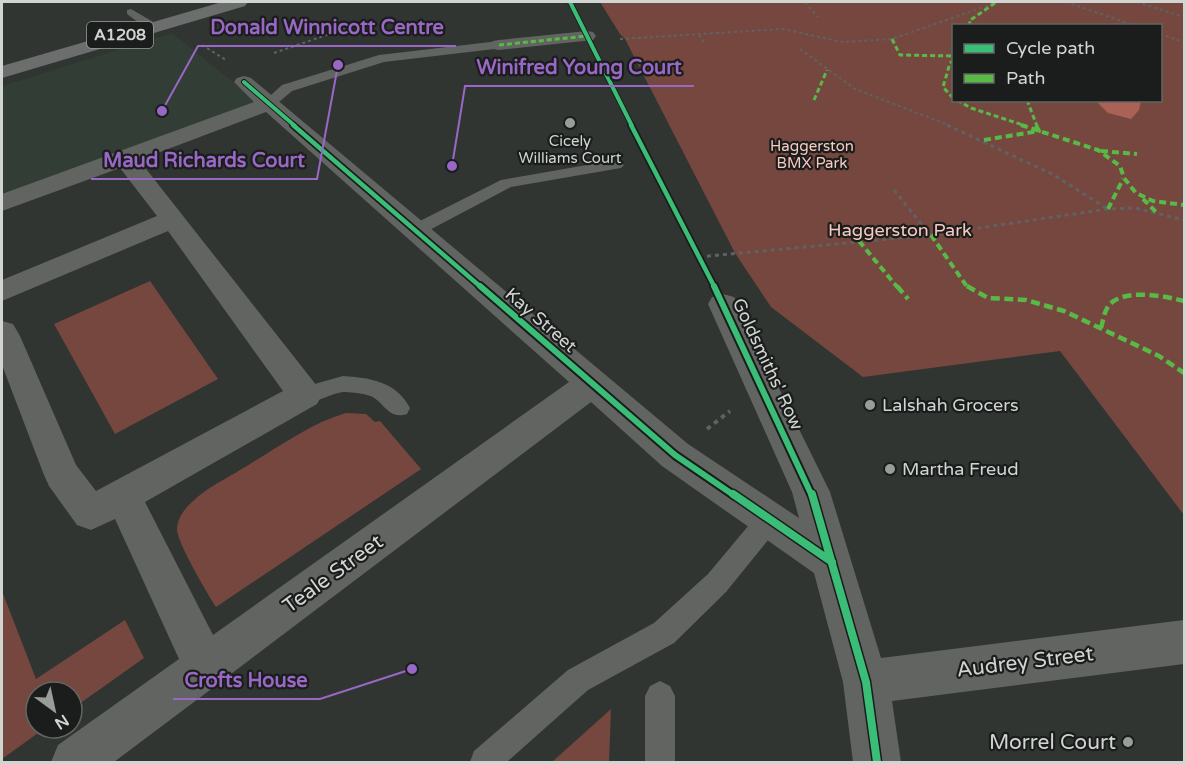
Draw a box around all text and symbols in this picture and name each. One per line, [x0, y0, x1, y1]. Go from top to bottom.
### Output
callout: Donald Winnicott Centre [198, 8, 456, 46]
text: Donald Winnicott Centre [210, 16, 444, 40]
road number: A1208 [87, 22, 153, 48]
legend [952, 24, 1162, 102]
text: Cycle path [1006, 37, 1095, 59]
callout: Winifred Young Court [465, 48, 694, 86]
text: Winifred Young Court [476, 56, 682, 80]
text: Path [1006, 67, 1045, 89]
marker: Cicely Williams Court [563, 116, 577, 130]
place label: Cicely Williams Court [518, 132, 622, 167]
park label: Haggerston BMX Park [770, 137, 854, 172]
callout: Maud Richards Court [91, 141, 317, 179]
text: Maud Richards Court [103, 149, 305, 173]
park label: Haggerston Park [828, 219, 972, 241]
street label: Kay Street [501, 283, 581, 357]
street label: Goldsmiths' Row [728, 295, 808, 433]
place label: Lalshah Grocers [882, 394, 1019, 416]
marker: Lalshah Grocers [863, 398, 877, 412]
place label: Martha Freud [902, 458, 1019, 480]
marker: Martha Freud [883, 462, 897, 476]
street label: Teale Street [278, 529, 388, 619]
street label: Audrey Street [955, 641, 1095, 683]
callout: Crofts House [173, 661, 320, 699]
text: Crofts House [184, 669, 308, 693]
north arrow [24, 680, 84, 740]
text: N [51, 710, 72, 734]
place label: Morrel Court [989, 730, 1116, 755]
marker: Morrel Court [1121, 735, 1135, 749]

